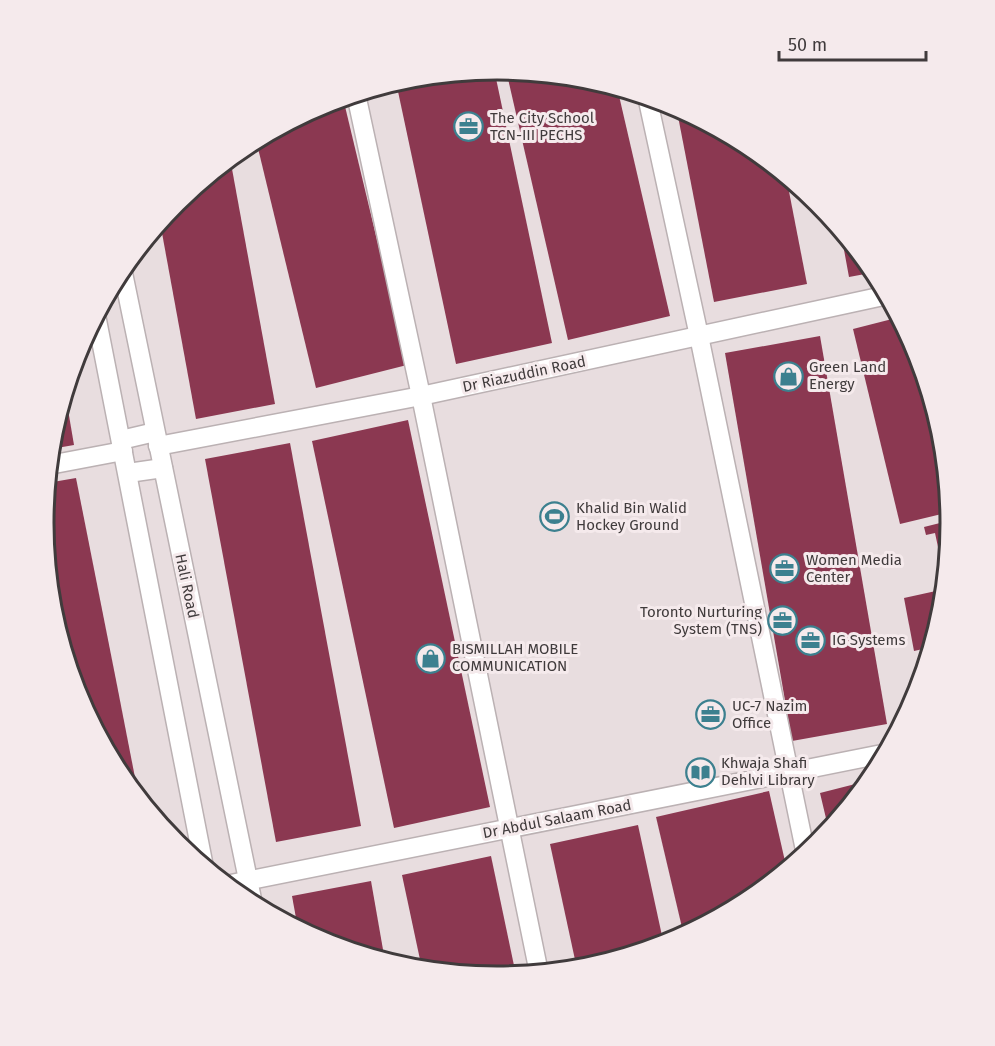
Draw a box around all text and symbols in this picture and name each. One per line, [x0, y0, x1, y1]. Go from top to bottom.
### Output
scale bar [779, 24, 926, 62]
text: 50 m [788, 34, 827, 56]
place label: The City School TCN-III PECHS [490, 109, 595, 144]
office icon: The City School TCN-III PECHS [453, 111, 485, 143]
street label: Dr Riazuddin Road [461, 352, 587, 396]
place label: Green Land Energy [809, 358, 886, 393]
shop icon: Green Land Energy [772, 360, 804, 392]
place label: Khalid Bin Walid Hockey Ground [576, 499, 687, 534]
sports icon: Khalid Bin Walid Hockey Ground [539, 501, 571, 533]
place label: Women Media Center [806, 551, 902, 586]
street label: Hali Road [171, 552, 203, 620]
office icon: Women Media Center [769, 553, 801, 585]
place label: Toronto Nurturing System (TNS) [640, 603, 762, 638]
office icon: Toronto Nurturing System (TNS) [767, 605, 799, 637]
office icon: IG Systems [795, 624, 827, 656]
place label: IG Systems [832, 631, 905, 649]
place label: BISMILLAH MOBILE COMMUNICATION [452, 640, 578, 675]
shop icon: BISMILLAH MOBILE COMMUNICATION [415, 642, 447, 674]
place label: UC-7 Nazim Office [732, 697, 807, 732]
office icon: UC-7 Nazim Office [695, 699, 727, 731]
place label: Khwaja Shafi Dehlvi Library [721, 754, 815, 789]
library icon: Khwaja Shafi Dehlvi Library [684, 756, 716, 788]
street label: Dr Abdul Salaam Road [481, 796, 633, 842]

